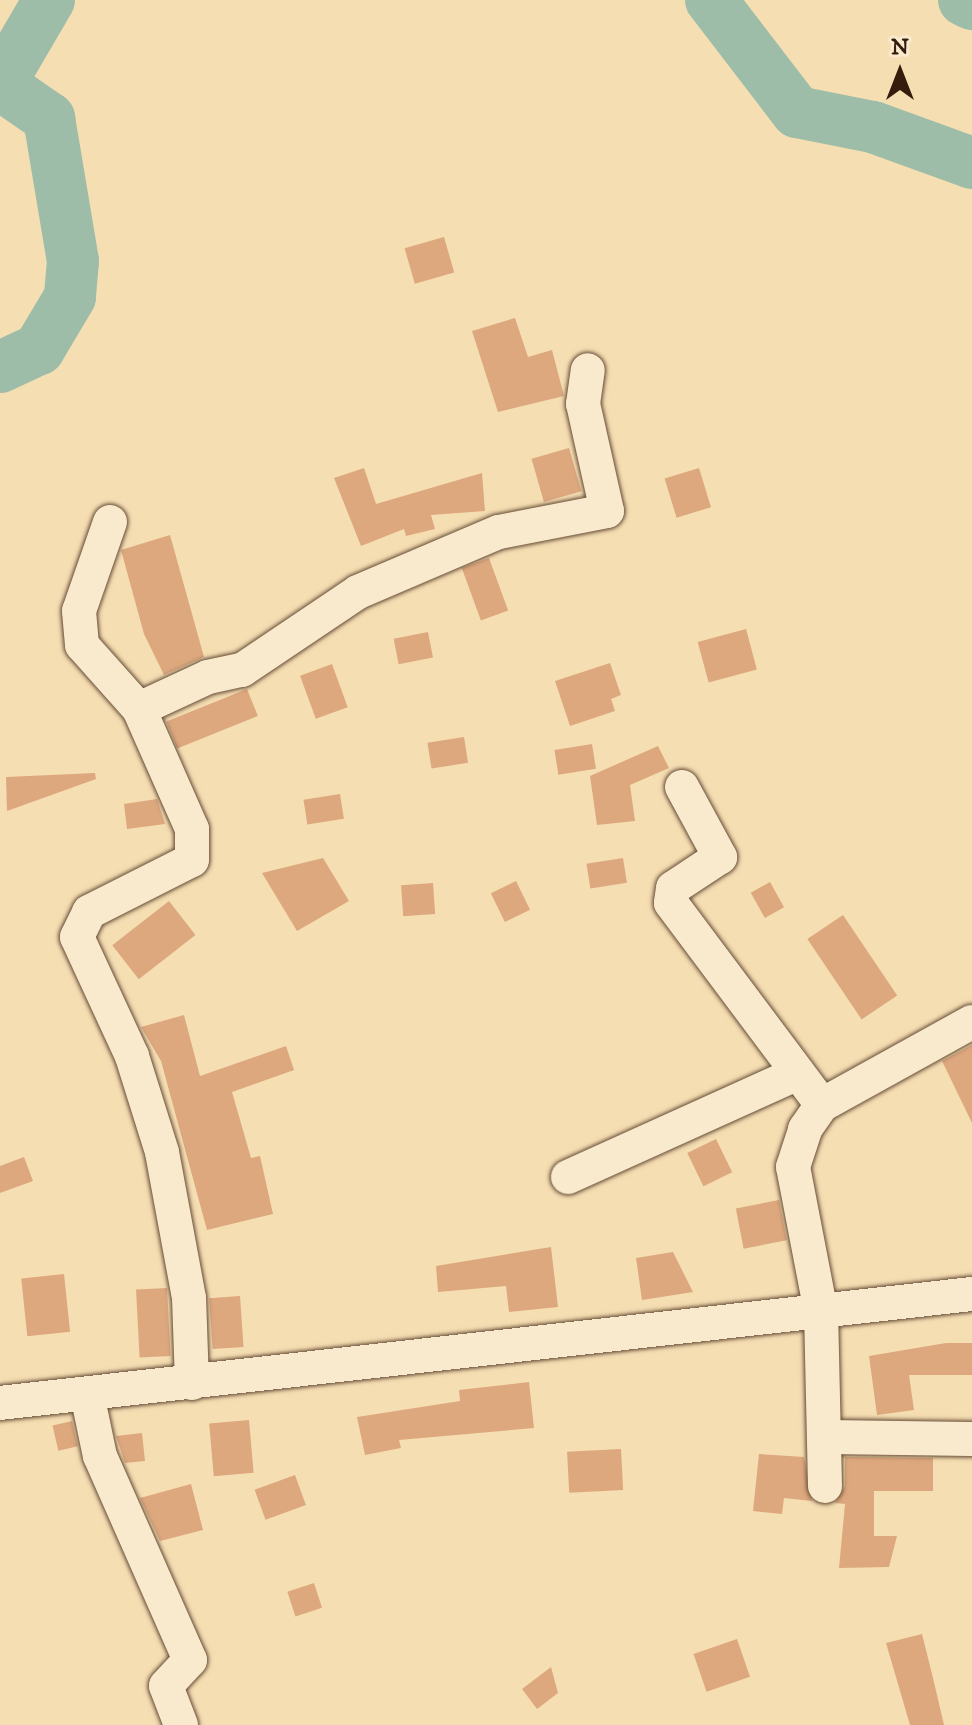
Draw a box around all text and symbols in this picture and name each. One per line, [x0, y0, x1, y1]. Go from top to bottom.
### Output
north arrow [860, 32, 940, 112]
text: N [891, 34, 909, 61]

